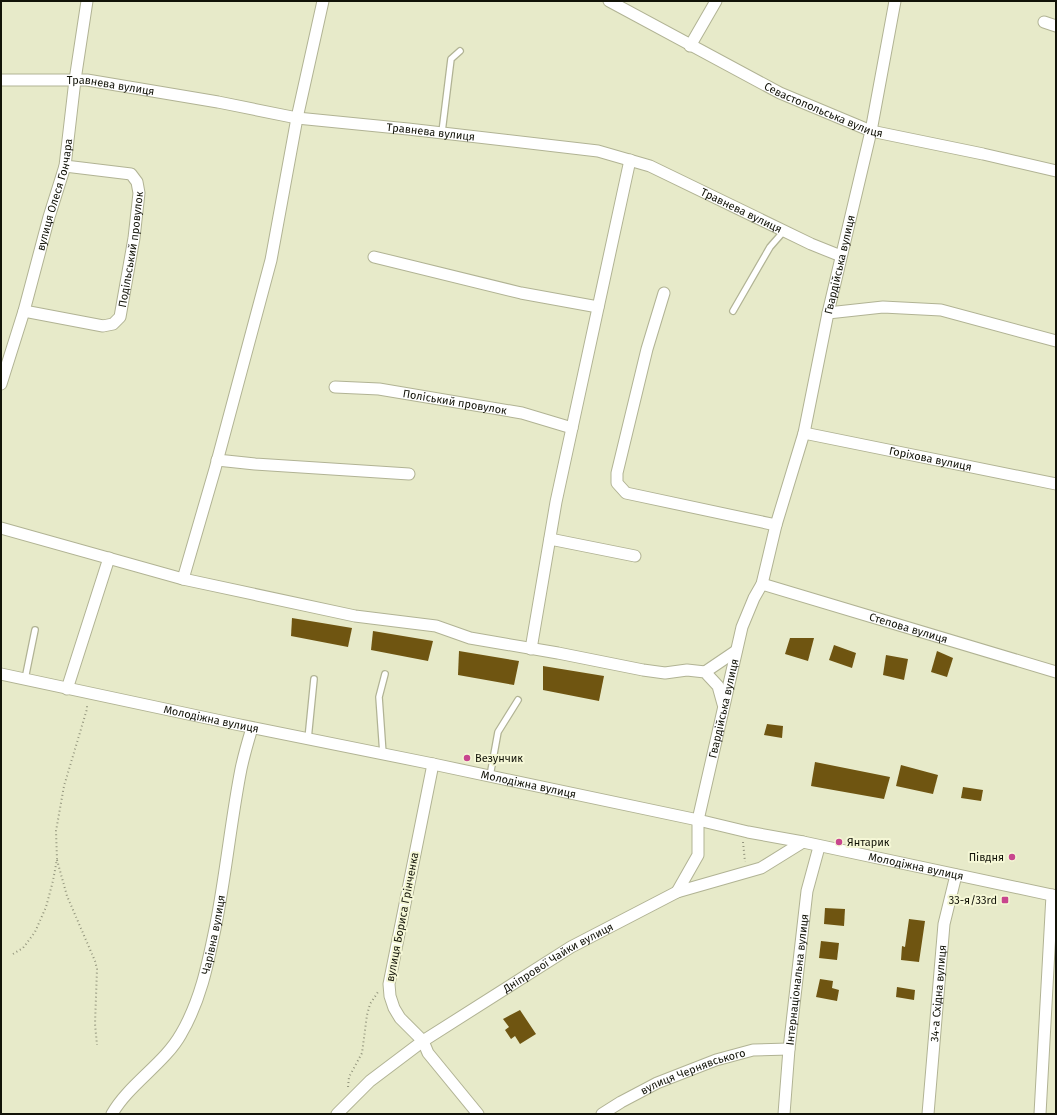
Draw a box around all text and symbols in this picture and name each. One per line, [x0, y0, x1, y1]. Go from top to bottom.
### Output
street label: Травнева вулиця [67, 74, 155, 98]
street label: Севастопольська вулиця [762, 80, 884, 140]
street label: Травнева вулиця [386, 121, 476, 144]
street label: вулиця Олеся Гончара [34, 138, 75, 252]
street label: Травнева вулиця [699, 186, 784, 236]
street label: Подільський провулок [116, 190, 146, 308]
street label: Гвардійська вулиця [822, 214, 858, 315]
street label: Поліський провулок [402, 387, 508, 417]
street label: Горіхова вулиця [888, 444, 973, 474]
street label: Степова вулиця [868, 611, 949, 646]
street label: Гвардійська вулиця [706, 658, 742, 759]
street label: Молодіжна вулиця [162, 703, 260, 736]
place label: Везунчик [475, 752, 523, 765]
marker: Везунчик [462, 753, 472, 763]
street label: Молодіжна вулиця [480, 768, 577, 801]
place label: Янтарик [847, 836, 890, 849]
marker: Янтарик [834, 837, 844, 847]
street label: Молодіжна вулиця [867, 850, 965, 883]
street label: вулиця Бориса Грінченка [384, 851, 421, 983]
place label: Півдня [969, 851, 1004, 864]
marker: Півдня [1007, 852, 1017, 862]
street label: Чарівна вулиця [199, 894, 228, 976]
place label: 33-я/33rd [949, 894, 997, 907]
marker: 33-я/33rd [1000, 895, 1010, 905]
street label: Інтернаціональна вулиця [783, 913, 811, 1046]
street label: Дніпрової Чайки вулиця [500, 920, 616, 996]
street label: 34-а Східна вулиця [928, 944, 949, 1043]
street label: вулиця Чернявського [638, 1046, 747, 1098]

